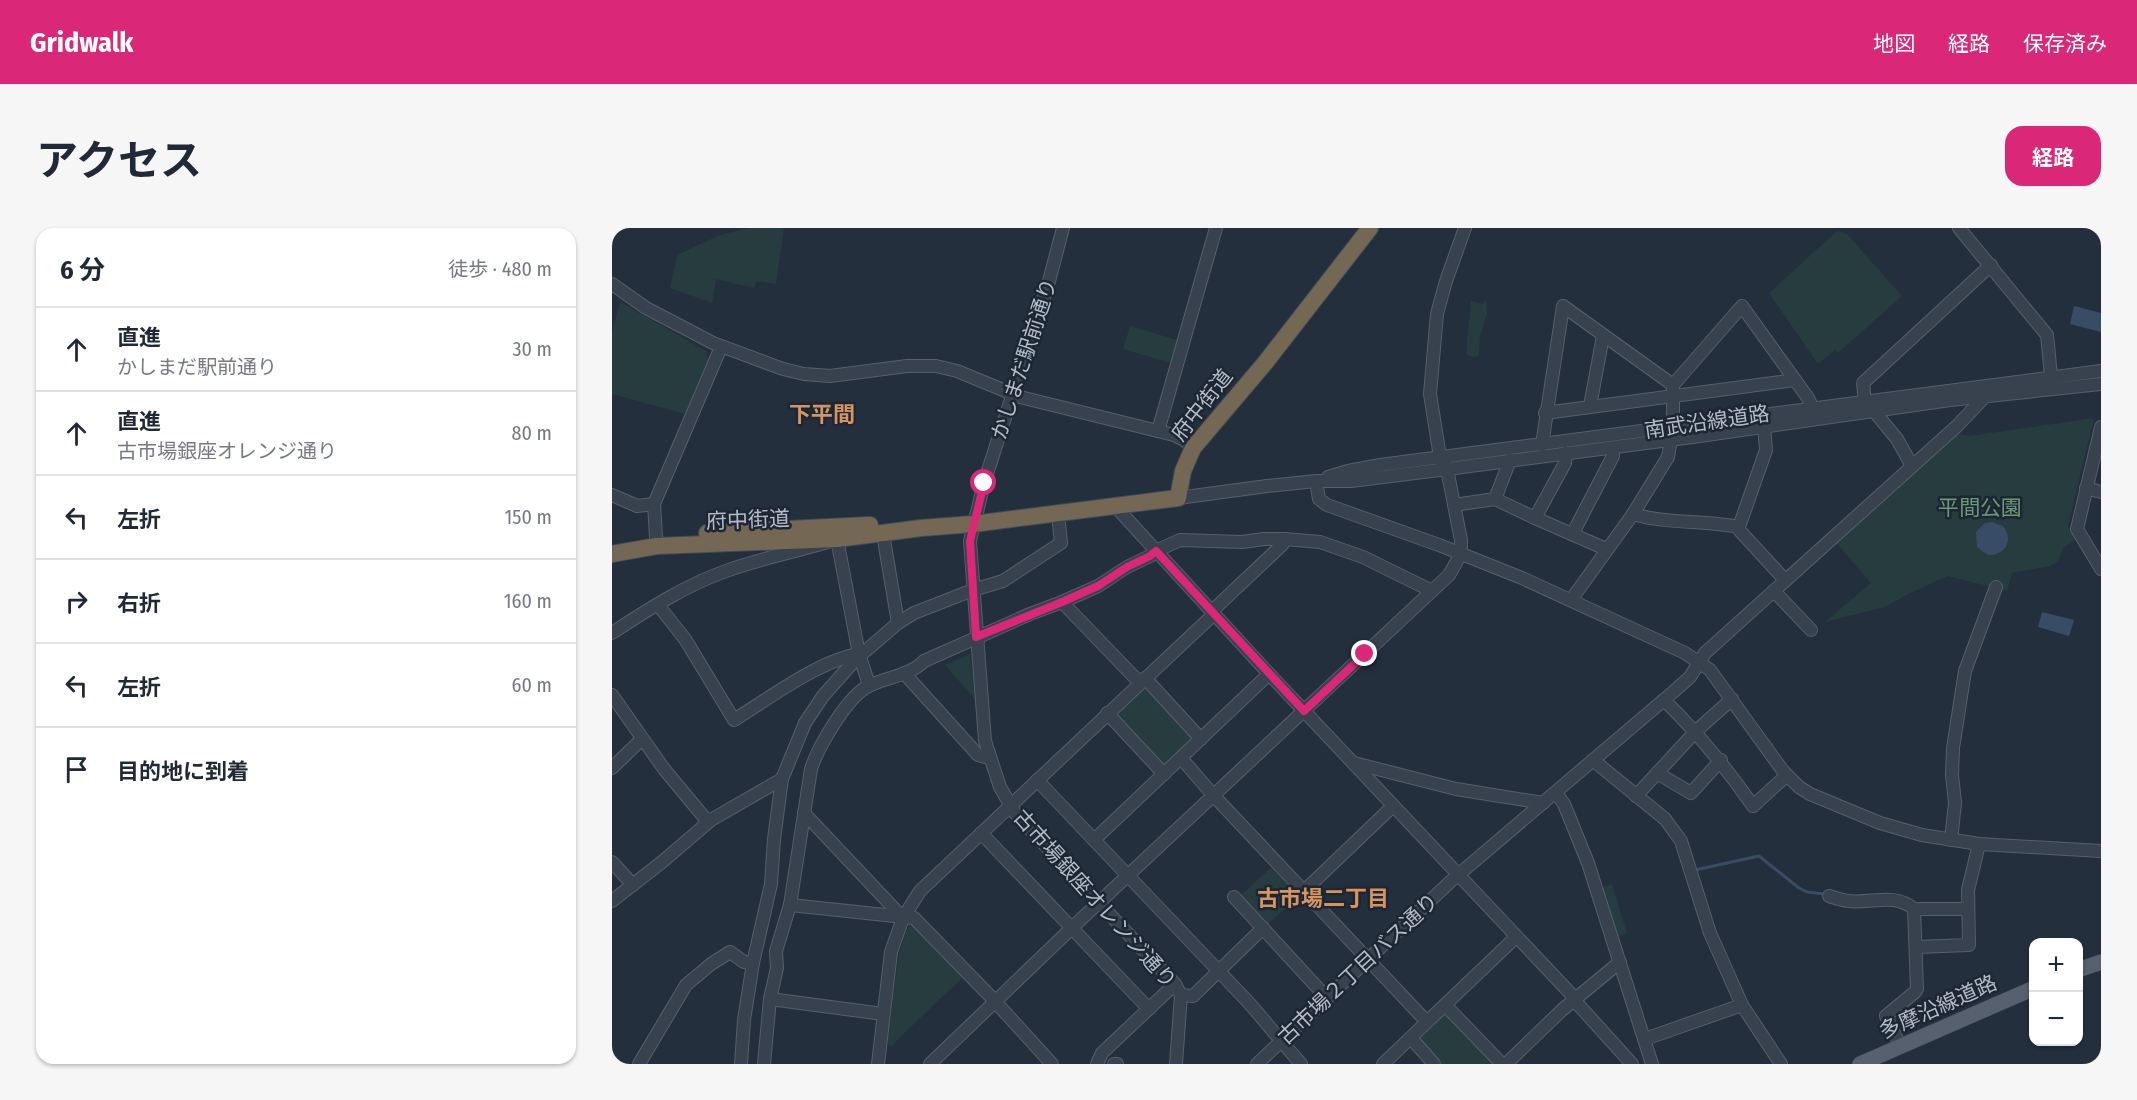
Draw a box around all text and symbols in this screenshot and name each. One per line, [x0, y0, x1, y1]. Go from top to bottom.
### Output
text: Gridwalk [30, 26, 134, 59]
text: 地図 [1873, 31, 1915, 57]
text: 経路 [1948, 31, 1990, 57]
text: 保存済み [2023, 31, 2107, 57]
button: 経路 [2005, 126, 2101, 186]
text: アクセス [36, 136, 202, 186]
text: 6 分 [60, 255, 105, 286]
text: 徒歩 · 480 m [448, 257, 552, 281]
street label: かしまだ駅前通り [986, 275, 1062, 443]
text: 直進 [117, 324, 161, 351]
icon: ahead [60, 333, 93, 366]
text: 30 m [512, 337, 552, 361]
text: かしまだ駅前通り [117, 355, 277, 379]
street label: 府中街道 [1166, 364, 1238, 446]
street label: 南武沿線道路 [1643, 400, 1771, 444]
district label: 下平間 [789, 401, 855, 428]
text: 直進 [117, 408, 161, 435]
icon: ahead [60, 417, 93, 450]
text: 80 m [512, 421, 552, 445]
text: 古市場銀座オレンジ通り [117, 439, 337, 463]
route start [970, 469, 996, 495]
park label: 平間公園 [1938, 495, 2022, 521]
icon: left [60, 501, 93, 534]
text: 150 m [505, 505, 552, 529]
text: 左折 [117, 506, 161, 533]
street label: 府中街道 [706, 506, 790, 534]
icon: right [60, 585, 93, 618]
text: 160 m [504, 589, 552, 613]
text: 右折 [117, 590, 161, 617]
route end [1351, 640, 1377, 666]
icon: left [60, 669, 93, 702]
text: 60 m [512, 673, 552, 697]
text: 左折 [117, 674, 161, 701]
icon: arrive [60, 753, 93, 786]
text: 目的地に到着 [117, 758, 249, 785]
street label: 古市場銀座オレンジ通り [1008, 804, 1182, 994]
district label: 古市場二丁目 [1257, 885, 1389, 912]
street label: 古市場２丁目バス通り [1272, 888, 1444, 1050]
map controls [2029, 938, 2083, 1046]
button: + [2029, 938, 2083, 992]
street label: 多摩沿線道路 [1875, 969, 2001, 1045]
button: − [2029, 992, 2083, 1046]

